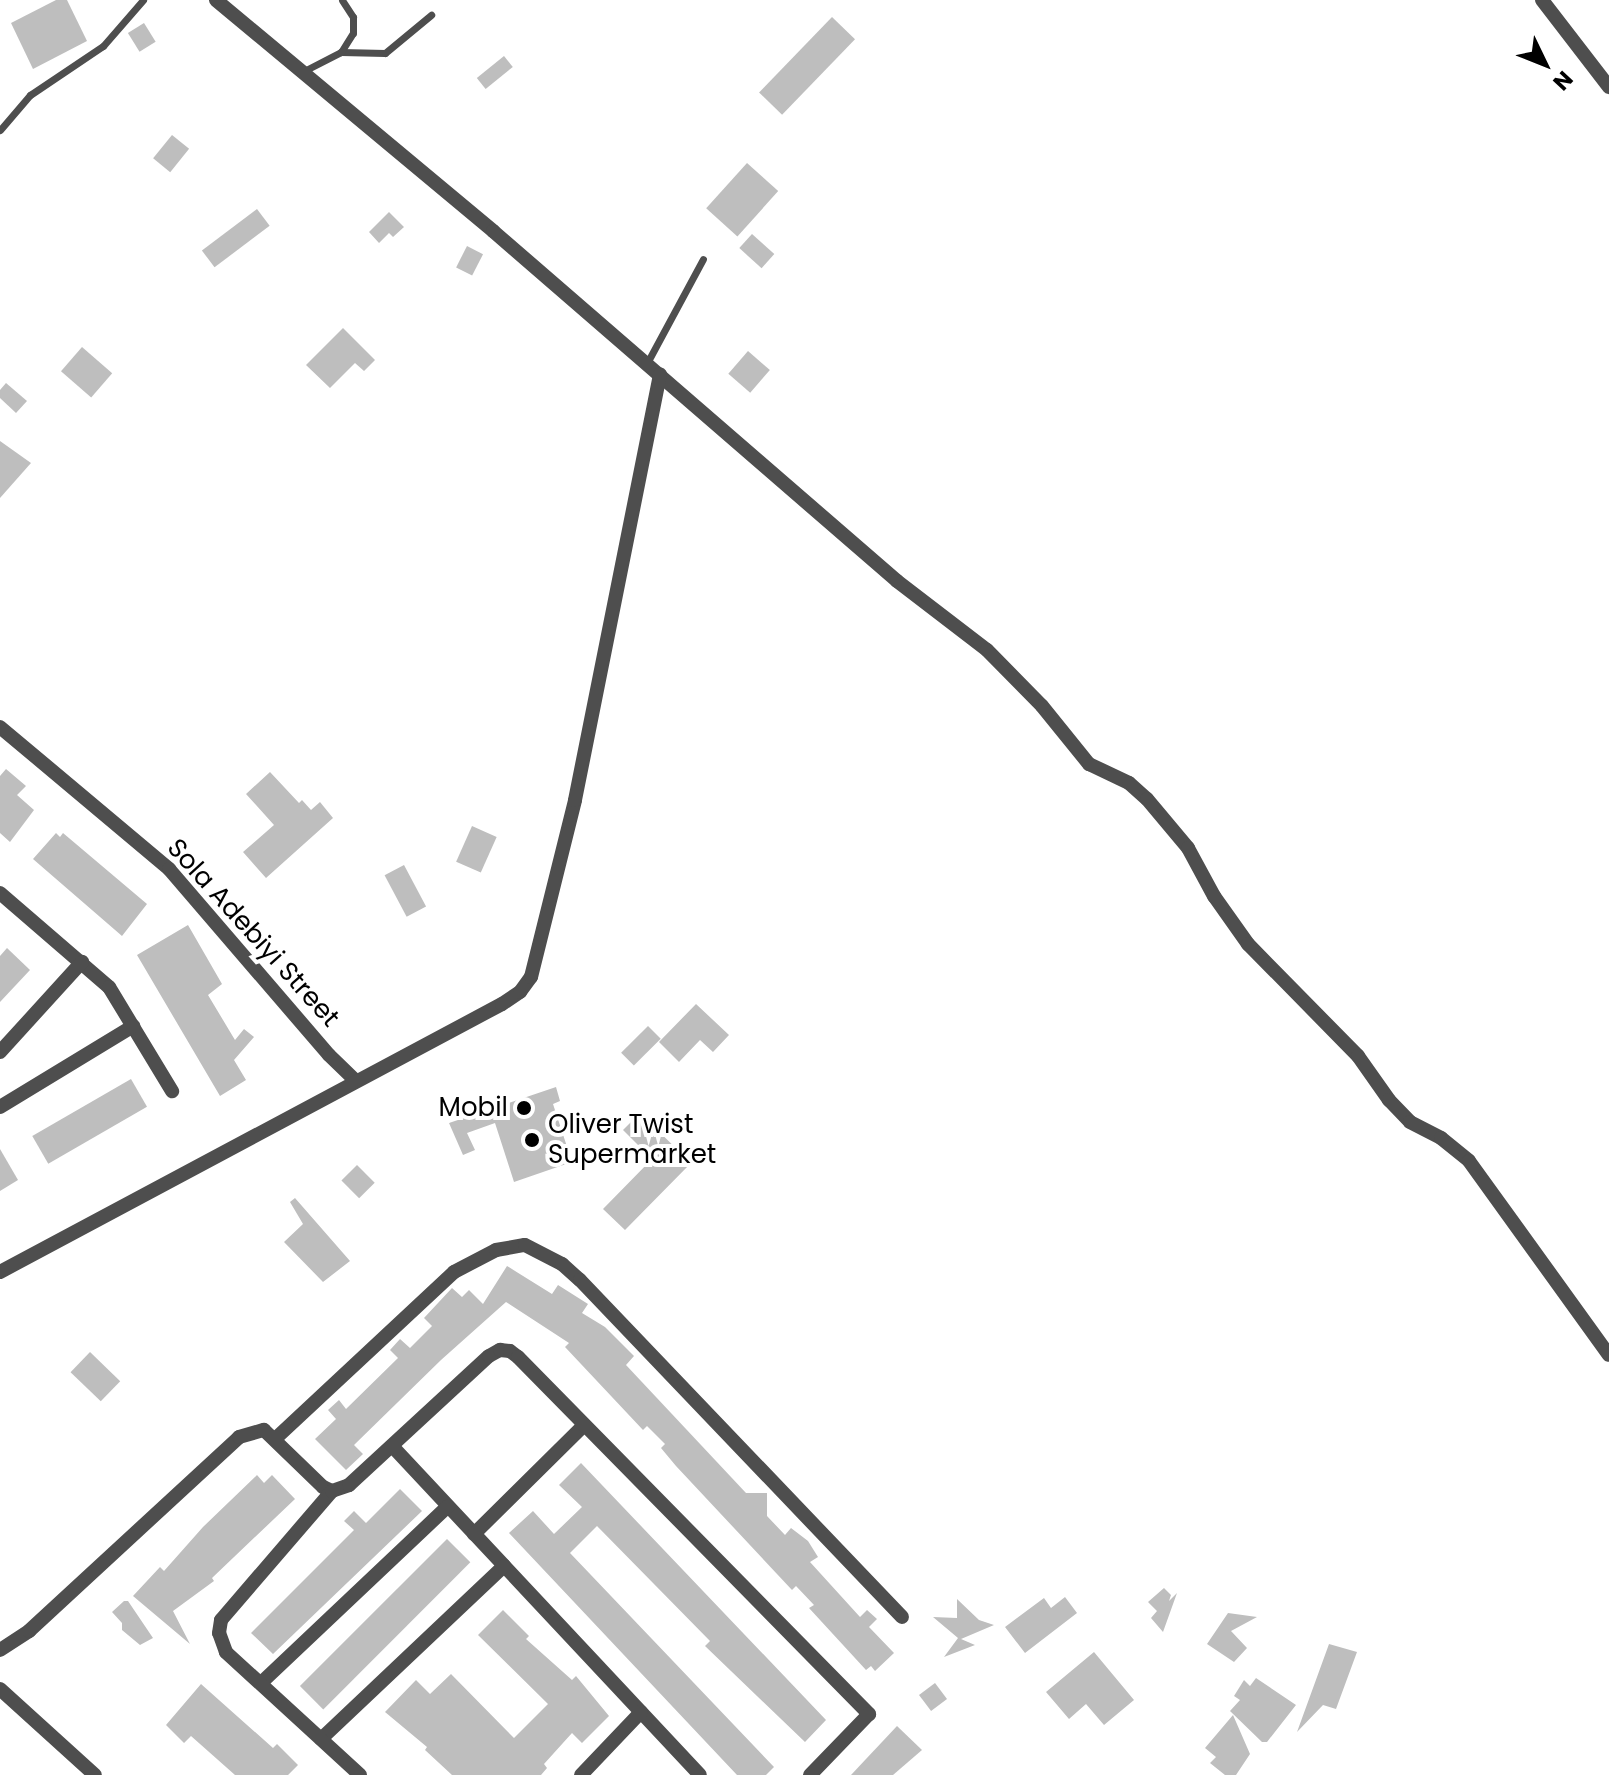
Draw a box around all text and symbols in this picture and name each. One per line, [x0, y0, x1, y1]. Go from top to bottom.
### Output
north arrow [1505, 24, 1585, 104]
text: N [1546, 64, 1580, 97]
street label: Sola Adebiyi Street [160, 833, 346, 1033]
place label: Mobil [439, 1092, 508, 1124]
marker: Mobil [515, 1099, 533, 1117]
place label: Oliver Twist Supermarket [548, 1109, 716, 1170]
marker: Oliver Twist Supermarket [523, 1131, 541, 1149]

